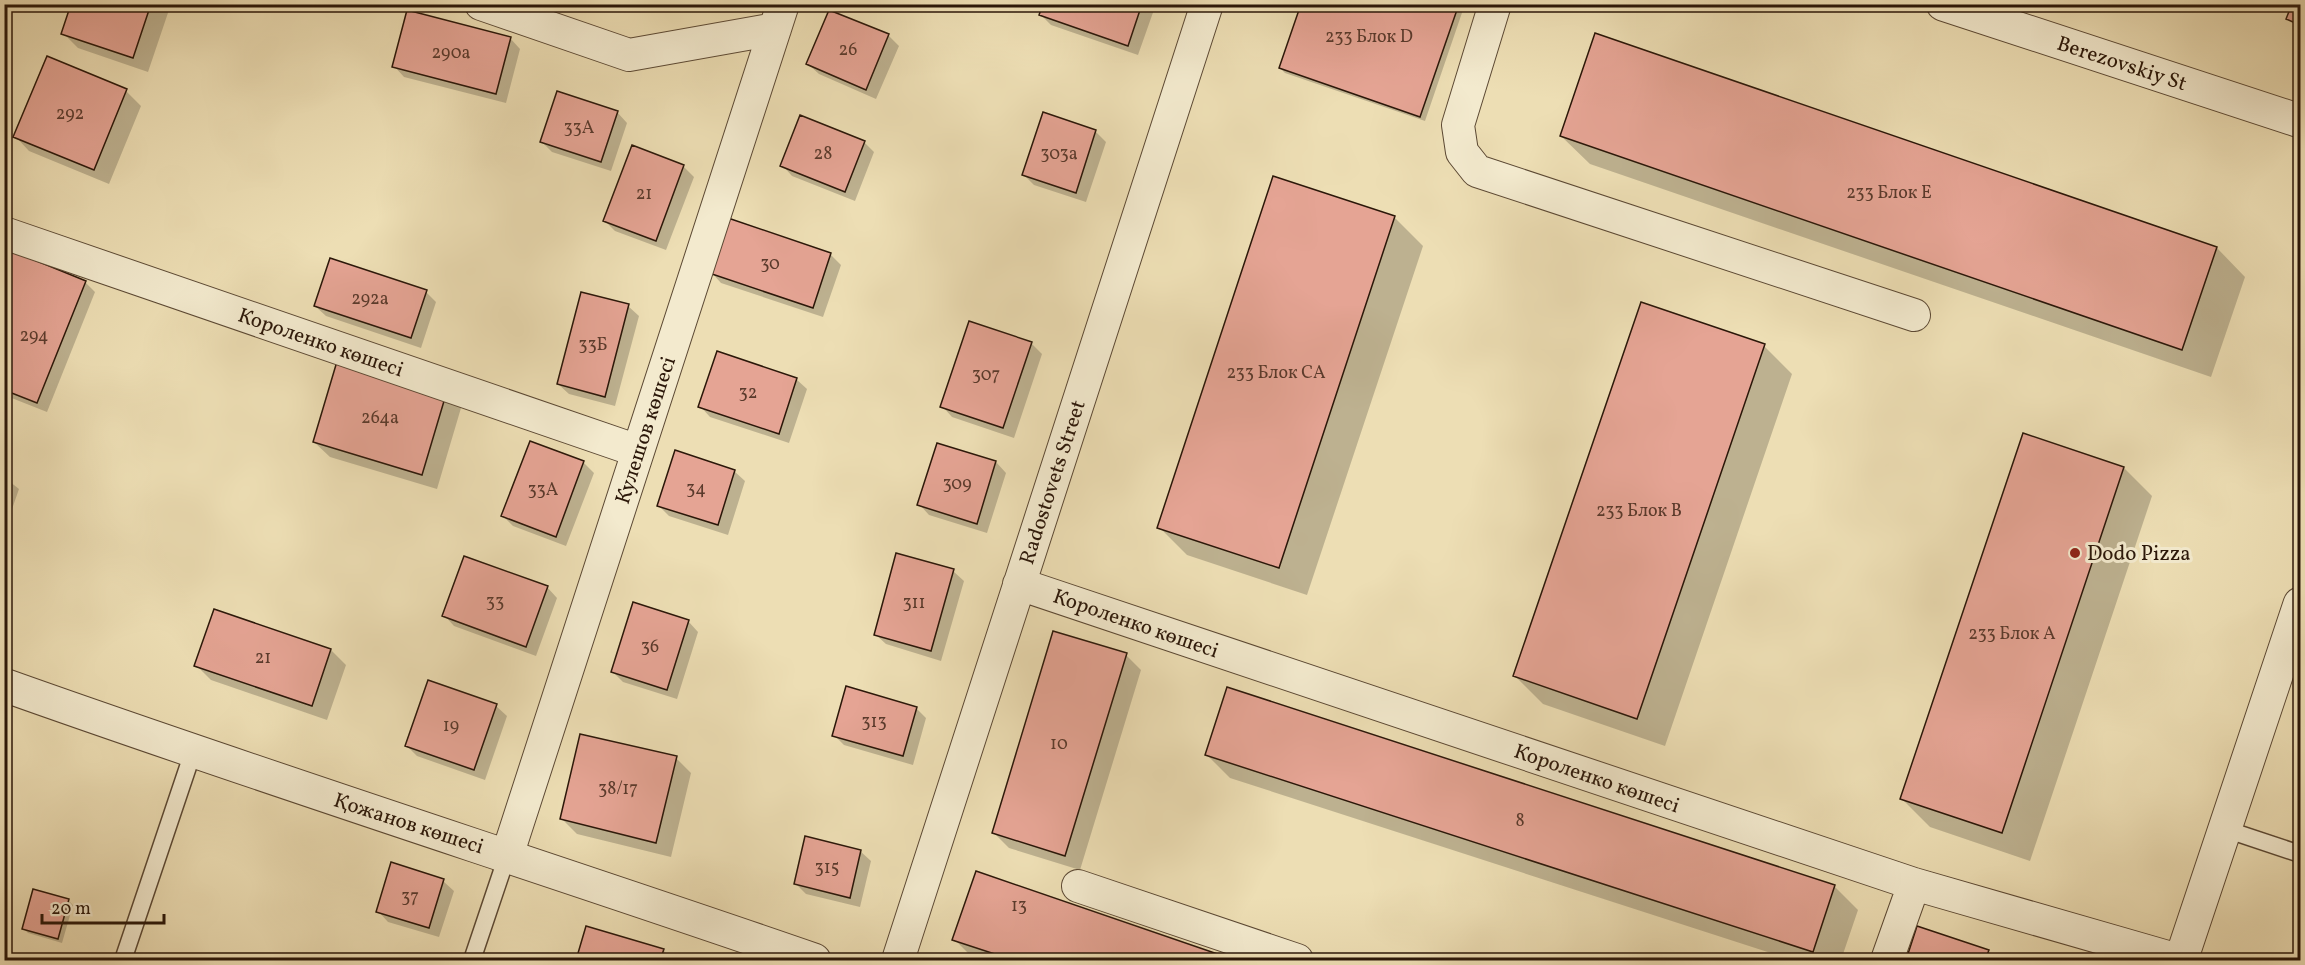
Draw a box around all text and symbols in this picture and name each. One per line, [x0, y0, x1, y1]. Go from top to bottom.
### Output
house number: 233 Блок D [1325, 25, 1413, 50]
street label: Berezovskiy St [2053, 30, 2190, 99]
house number: 26 [839, 38, 857, 63]
house number: 290а [432, 41, 471, 66]
house number: 292 [56, 102, 84, 127]
house number: 33А [563, 116, 595, 141]
house number: 28 [814, 142, 832, 167]
house number: 303а [1040, 142, 1078, 167]
house number: 233 Блок E [1846, 181, 1932, 206]
house number: 21 [636, 182, 652, 207]
house number: 30 [760, 252, 780, 277]
house number: 292а [351, 287, 389, 312]
street label: Короленко көшесі [234, 301, 407, 385]
house number: 294 [19, 324, 49, 349]
house number: 33Б [578, 333, 608, 358]
street label: Кулешов көшесі [609, 353, 684, 508]
house number: 233 Блок CА [1226, 361, 1326, 386]
house number: 307 [972, 363, 1000, 388]
house number: 32 [739, 381, 757, 406]
street label: Radostovets Street [1013, 396, 1094, 568]
house number: 264а [361, 406, 399, 431]
house number: 309 [942, 472, 972, 497]
house number: 34 [686, 477, 706, 502]
house number: 33А [527, 478, 559, 503]
house number: 233 Блок B [1596, 499, 1682, 524]
place label: Dodo Pizza [2087, 540, 2191, 569]
marker: Dodo Pizza [2068, 546, 2082, 560]
street label: Короленко көшесі [1049, 582, 1222, 666]
house number: 33 [486, 590, 504, 615]
house number: 311 [902, 591, 926, 616]
house number: 233 Блок A [1968, 622, 2056, 647]
house number: 36 [641, 635, 659, 660]
house number: 21 [255, 646, 271, 671]
house number: 313 [861, 710, 887, 735]
house number: 19 [443, 714, 459, 739]
house number: 10 [1050, 732, 1068, 757]
street label: Короленко көшесі [1510, 737, 1683, 821]
house number: 38/17 [598, 777, 638, 802]
street label: Қожанов көшесі [330, 787, 487, 862]
house number: 8 [1515, 809, 1525, 834]
house number: 315 [815, 856, 839, 881]
house number: 37 [401, 885, 419, 910]
scale bar [42, 887, 164, 925]
house number: 13 [1011, 894, 1027, 919]
text: 20 m [51, 897, 91, 922]

